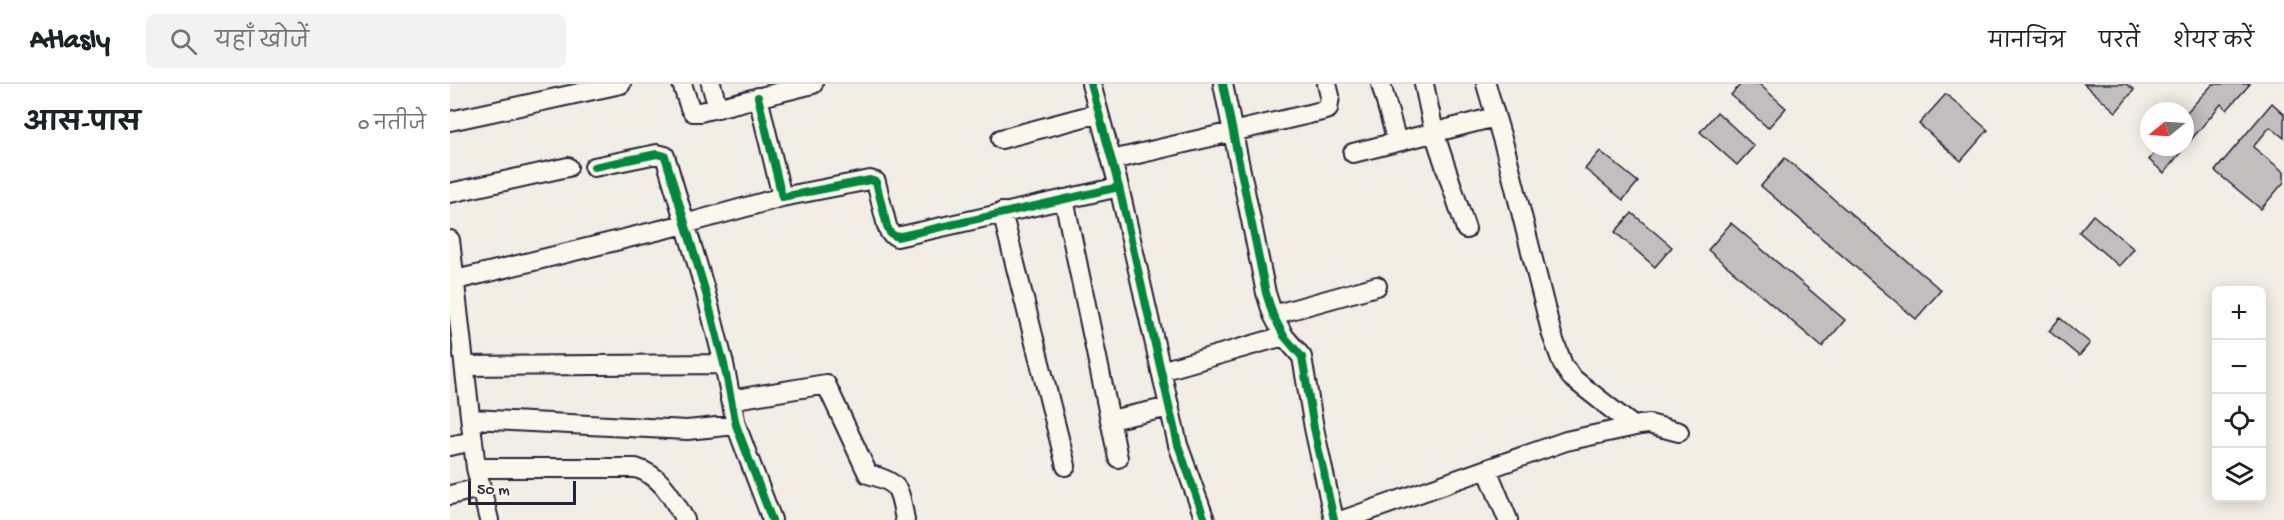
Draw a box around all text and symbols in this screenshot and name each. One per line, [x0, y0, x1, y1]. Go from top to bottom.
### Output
search box [146, 14, 566, 68]
text: Atlasly [30, 25, 110, 58]
icon: search [167, 25, 200, 58]
text: यहाँ खोजें [215, 30, 309, 56]
text: मानचित्र [1988, 31, 2065, 56]
text: परतें [2098, 31, 2140, 56]
text: शेयर करें [2173, 31, 2254, 56]
north arrow [2140, 102, 2194, 156]
text: आस-पास [24, 110, 141, 141]
text: 0 नतीजे [358, 114, 426, 137]
map controls [2212, 286, 2266, 502]
button: + [2212, 286, 2266, 340]
button: − [2212, 340, 2266, 394]
button: locate [2212, 394, 2266, 448]
button: layers [2212, 448, 2266, 502]
scale bar [468, 478, 576, 506]
text: 50 m [477, 482, 510, 501]

